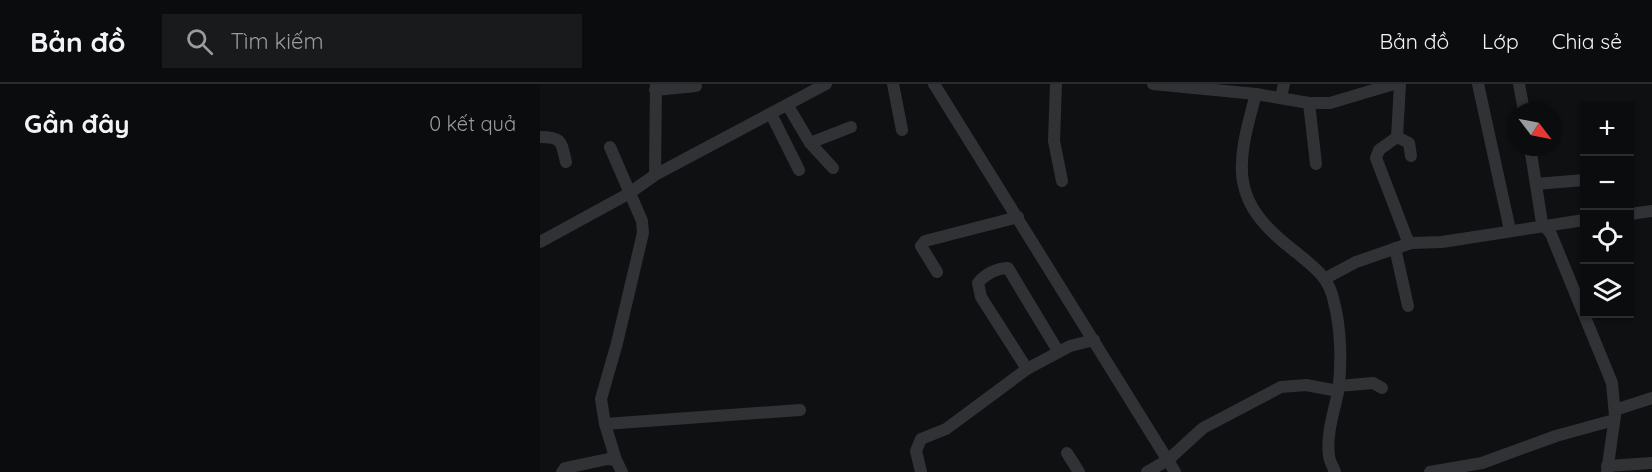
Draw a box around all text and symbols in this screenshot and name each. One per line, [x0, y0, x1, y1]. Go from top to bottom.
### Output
search box [162, 14, 582, 68]
text: Bản đồ [30, 24, 126, 59]
icon: search [183, 25, 216, 58]
text: Tìm kiếm [231, 27, 324, 55]
text: Bản đồ [1379, 28, 1449, 54]
text: Lớp [1482, 28, 1519, 54]
text: Chia sẻ [1552, 28, 1622, 54]
north arrow [1508, 102, 1562, 156]
map controls [1580, 102, 1634, 318]
button: + [1580, 102, 1634, 156]
text: Gần đây [24, 107, 129, 140]
text: 0 kết quả [429, 111, 516, 136]
button: − [1580, 156, 1634, 210]
button: locate [1580, 210, 1634, 264]
button: layers [1580, 264, 1634, 318]

